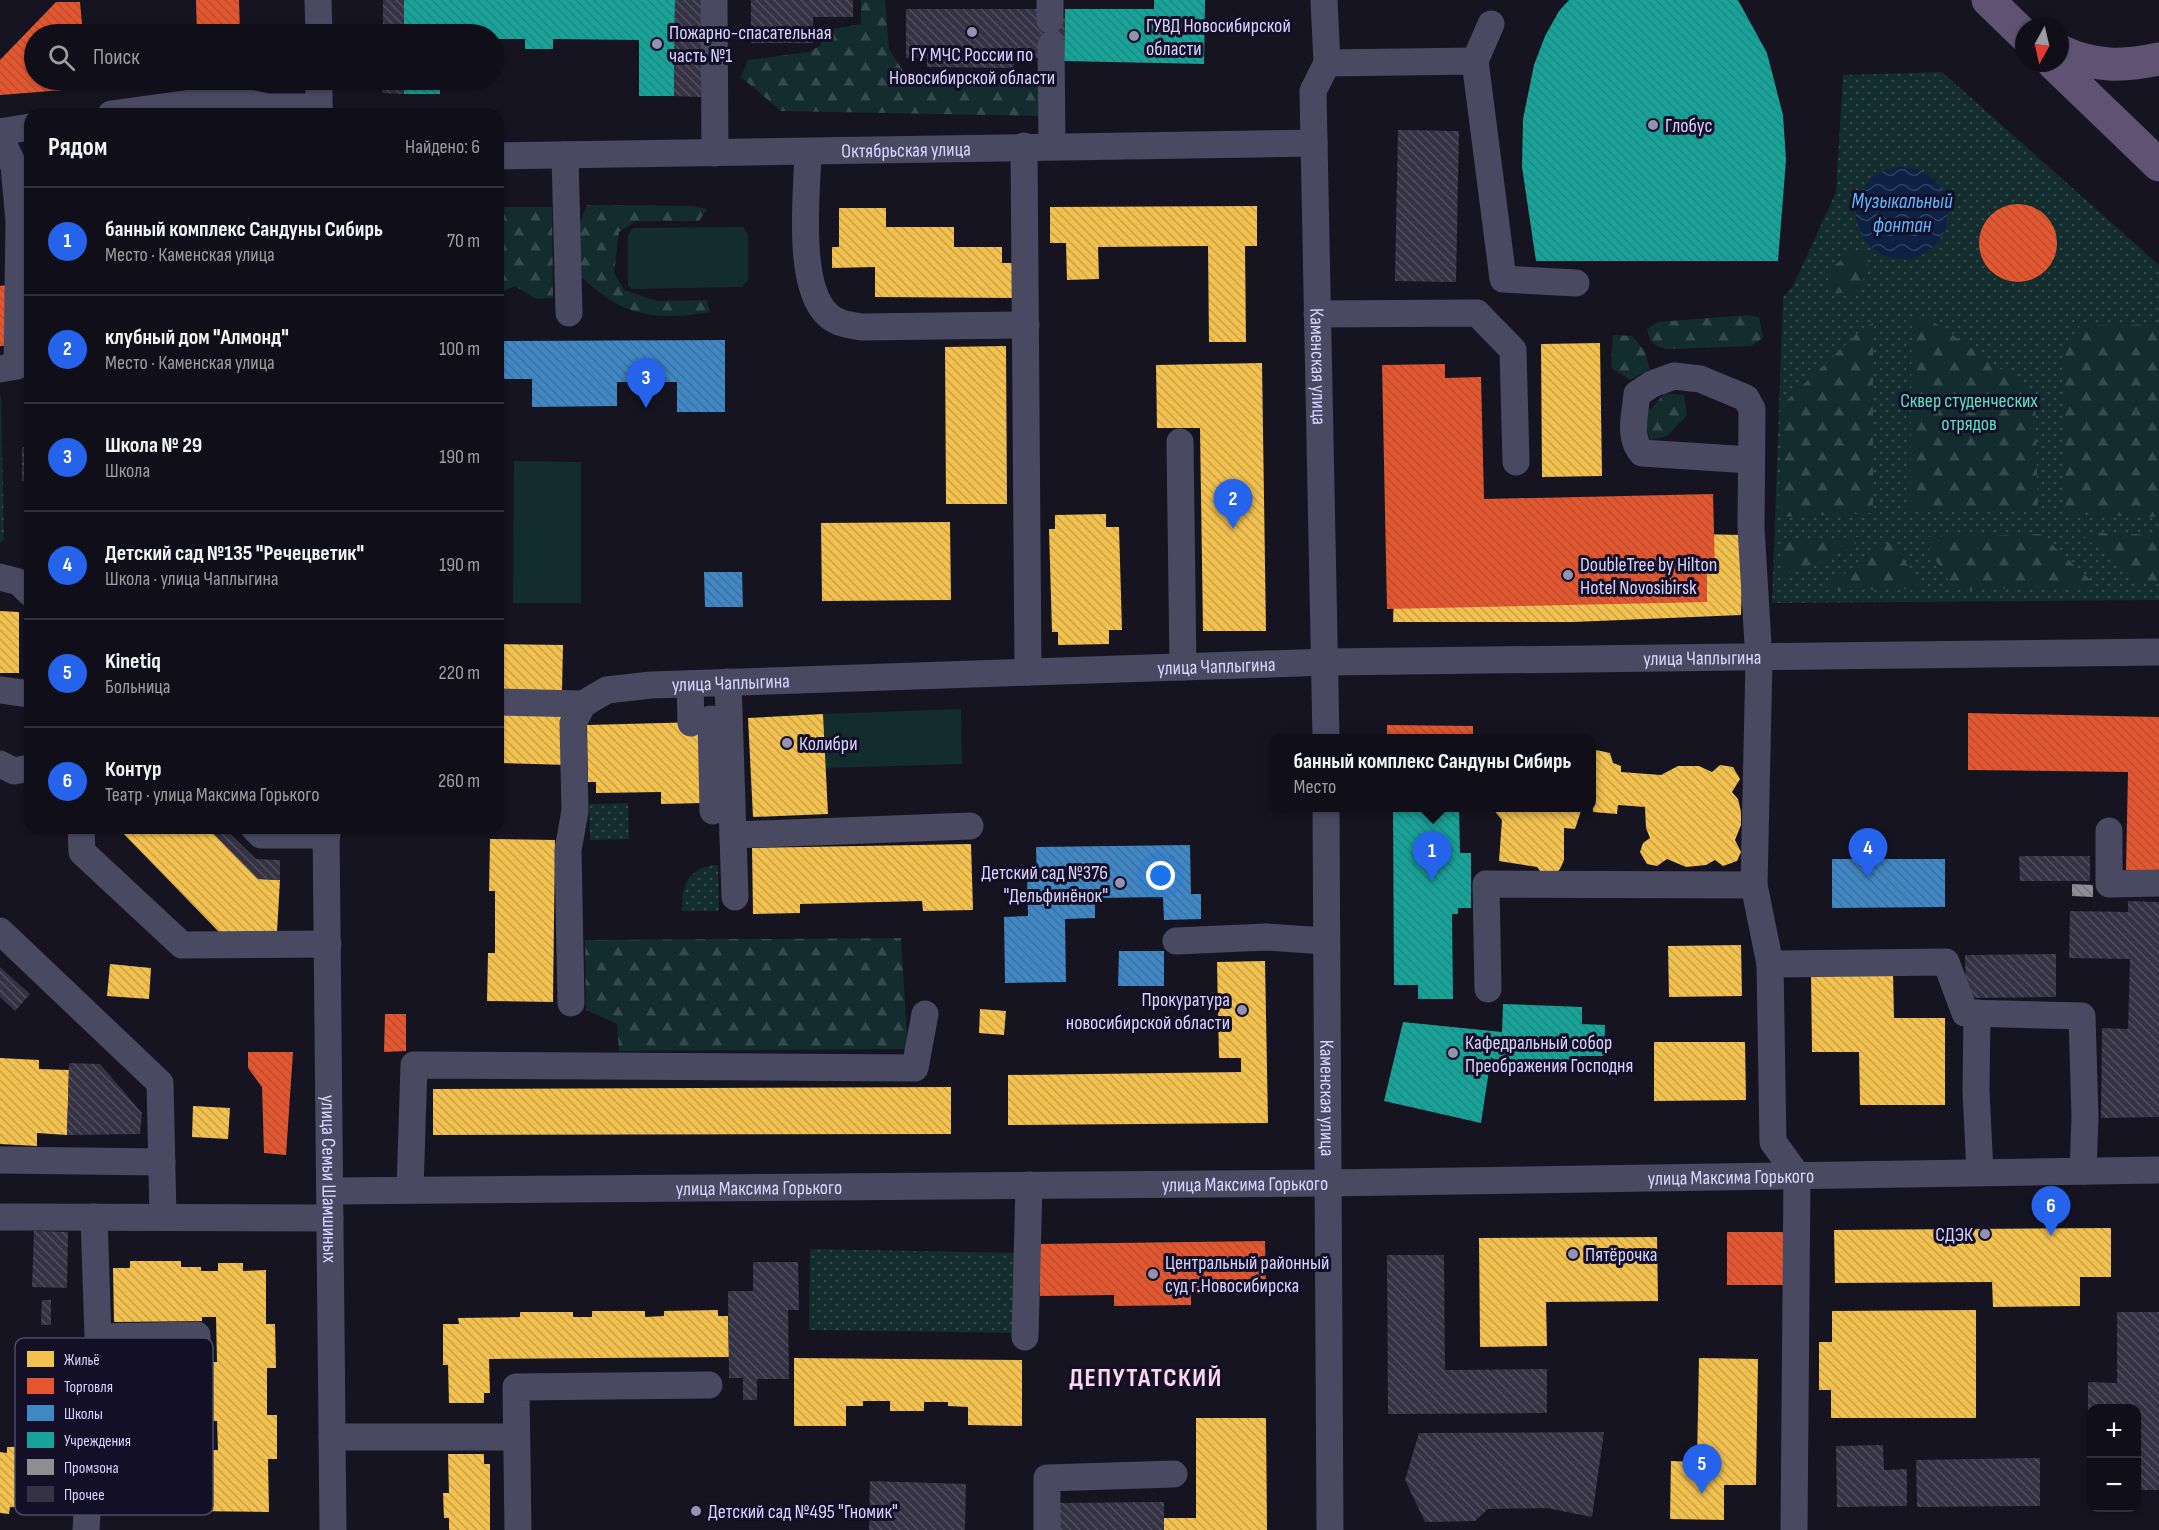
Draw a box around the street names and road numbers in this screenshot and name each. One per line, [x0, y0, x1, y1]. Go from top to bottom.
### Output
street label: Октябрьская улица [841, 137, 971, 164]
street label: Каменская улица [1304, 308, 1331, 425]
street label: улица Чаплыгина [1643, 646, 1762, 671]
street label: улица Чаплыгина [1157, 653, 1276, 681]
street label: улица Чаплыгина [671, 669, 790, 697]
street label: Каменская улица [1314, 1040, 1339, 1156]
street label: улица Семьи Шамшиных [316, 1095, 341, 1264]
street label: улица Максима Горького [1647, 1164, 1814, 1191]
street label: улица Максима Горького [1162, 1172, 1328, 1197]
street label: улица Максима Горького [676, 1176, 842, 1201]

